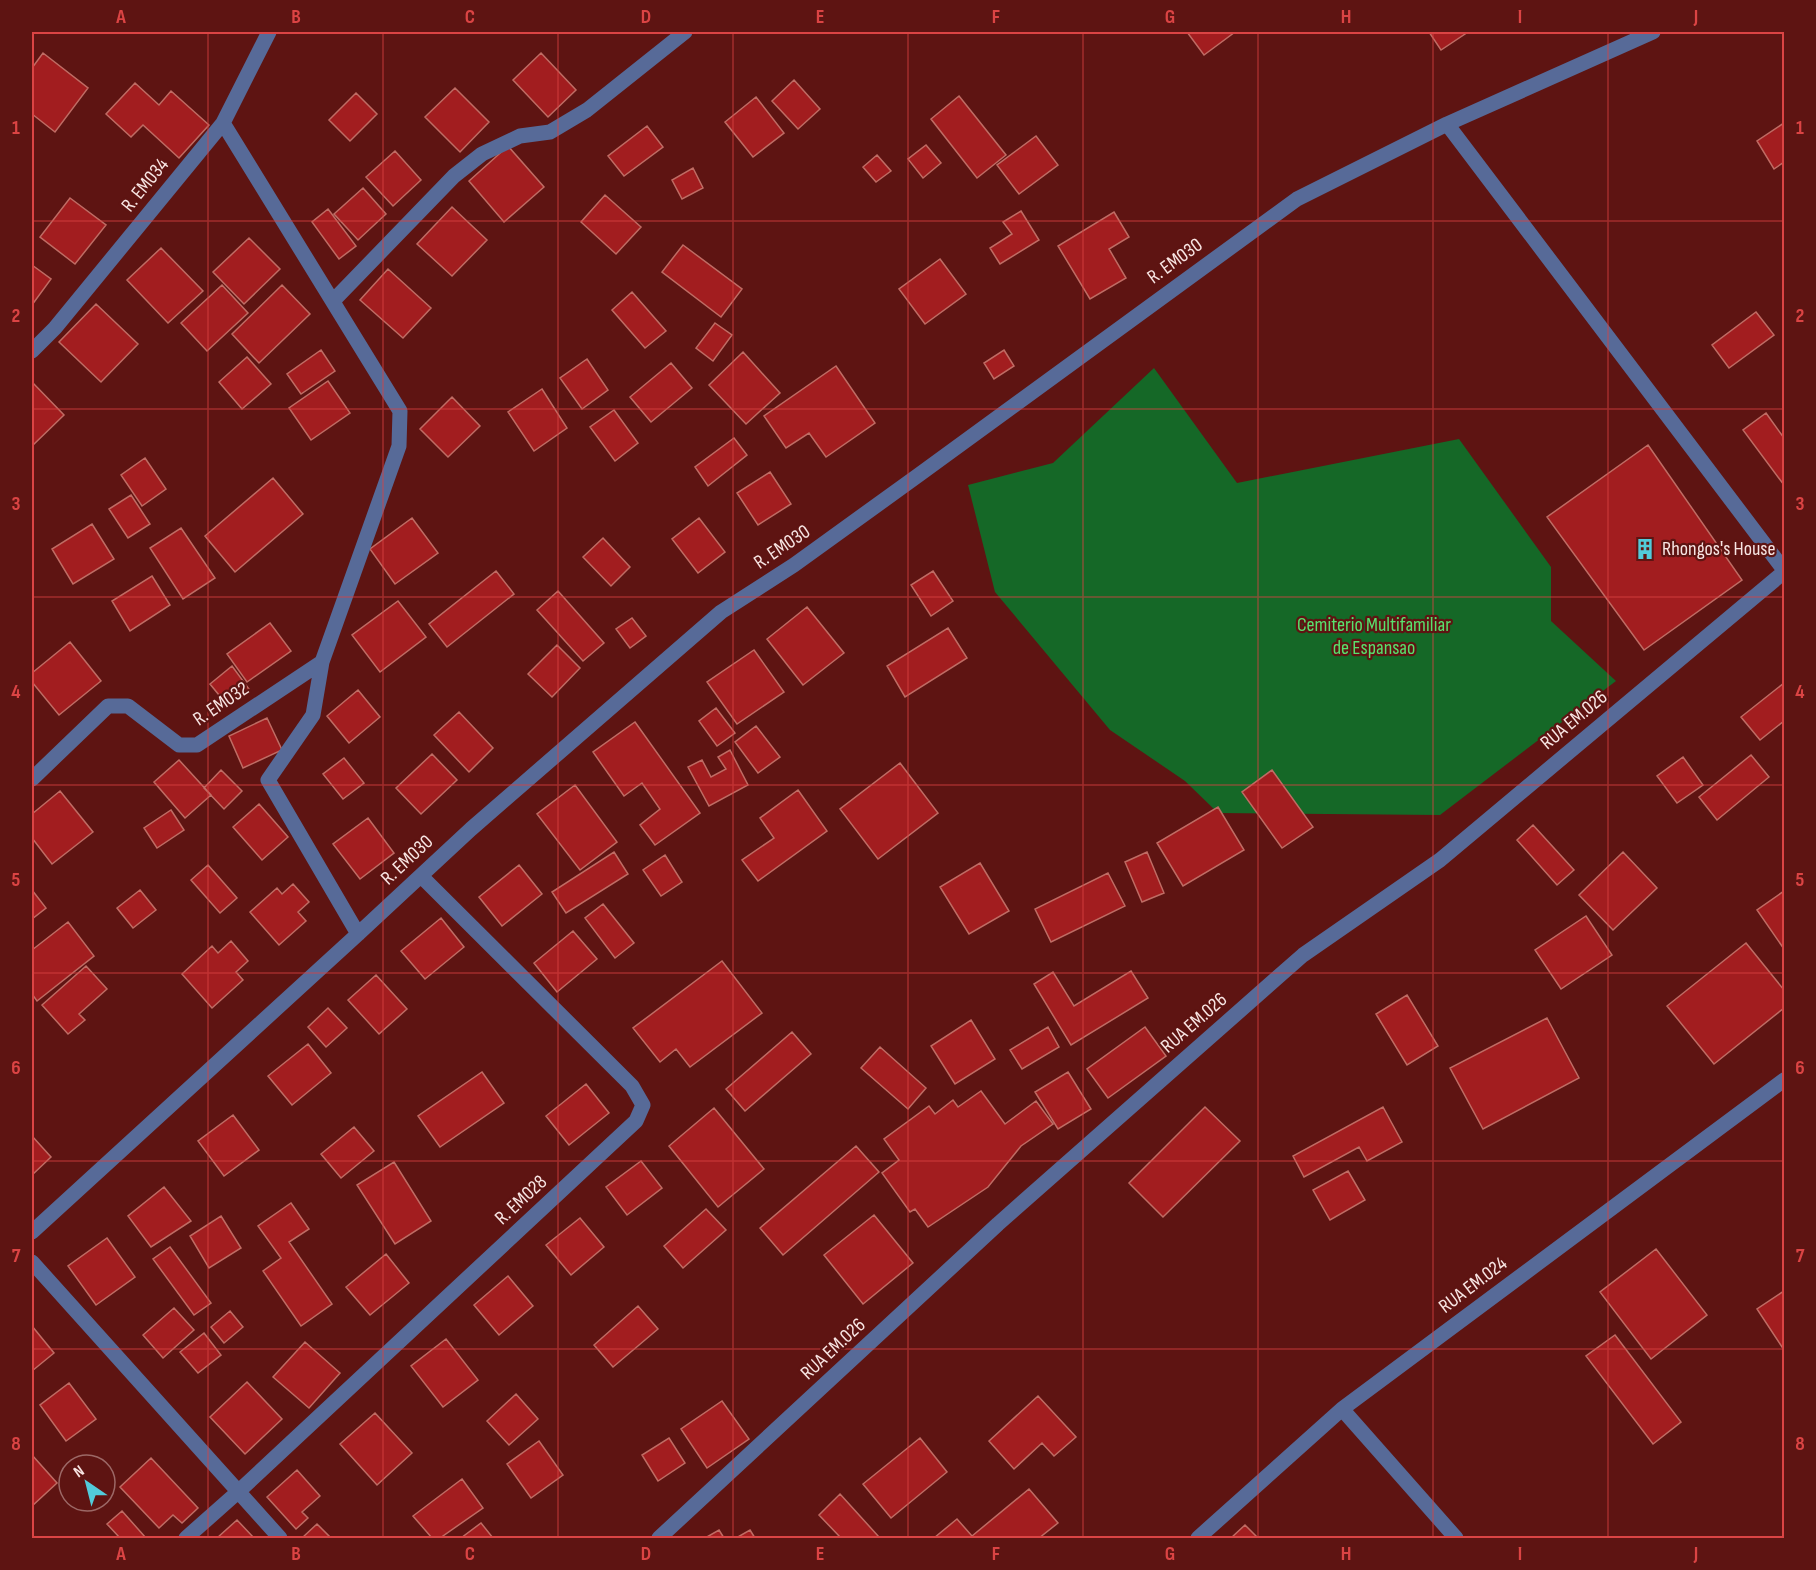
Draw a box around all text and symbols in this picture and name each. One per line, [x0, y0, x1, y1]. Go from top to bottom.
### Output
text: A [115, 5, 126, 29]
text: B [291, 5, 301, 29]
text: C [465, 5, 475, 29]
text: D [641, 5, 651, 29]
text: E [816, 5, 824, 29]
text: F [992, 5, 1000, 29]
text: G [1165, 5, 1175, 29]
text: H [1341, 5, 1351, 29]
text: I [1518, 5, 1522, 29]
text: J [1693, 5, 1698, 29]
text: 1 [12, 116, 20, 140]
text: 1 [1796, 116, 1804, 140]
street label: R. EM034 [116, 153, 174, 217]
street label: R. EM030 [1143, 233, 1207, 289]
text: 2 [12, 304, 20, 328]
text: 2 [1796, 304, 1804, 328]
text: 3 [12, 492, 21, 516]
text: 3 [1796, 492, 1805, 516]
street label: R. EM030 [749, 520, 815, 574]
building icon: Rhongos's House [1633, 537, 1657, 561]
place label: Rhongos's House [1662, 537, 1776, 561]
park label: Cemiterio Multifamiliar de Espansao [1297, 613, 1451, 660]
street label: R. EM032 [189, 677, 253, 731]
text: 4 [11, 680, 21, 704]
text: 4 [1795, 680, 1805, 704]
street label: RUA EM.026 [1536, 685, 1612, 755]
street label: R. EM030 [376, 830, 438, 890]
text: 5 [12, 868, 21, 892]
text: 5 [1796, 868, 1805, 892]
street label: RUA EM.026 [1156, 988, 1232, 1058]
text: 6 [11, 1056, 21, 1080]
text: 6 [1795, 1056, 1805, 1080]
street label: R. EM028 [490, 1170, 552, 1230]
text: 7 [12, 1244, 21, 1268]
text: 7 [1796, 1244, 1805, 1268]
street label: RUA EM.024 [1434, 1252, 1512, 1318]
street label: RUA EM.026 [796, 1313, 870, 1385]
text: 8 [11, 1432, 21, 1456]
text: 8 [1795, 1432, 1805, 1456]
north arrow [57, 1453, 117, 1513]
text: N [70, 1462, 88, 1482]
text: A [115, 1542, 126, 1566]
text: B [291, 1542, 301, 1566]
text: C [465, 1542, 475, 1566]
text: D [641, 1542, 651, 1566]
text: E [816, 1542, 824, 1566]
text: F [992, 1542, 1000, 1566]
text: G [1165, 1542, 1175, 1566]
text: H [1341, 1542, 1351, 1566]
text: I [1518, 1542, 1522, 1566]
text: J [1693, 1542, 1698, 1566]

